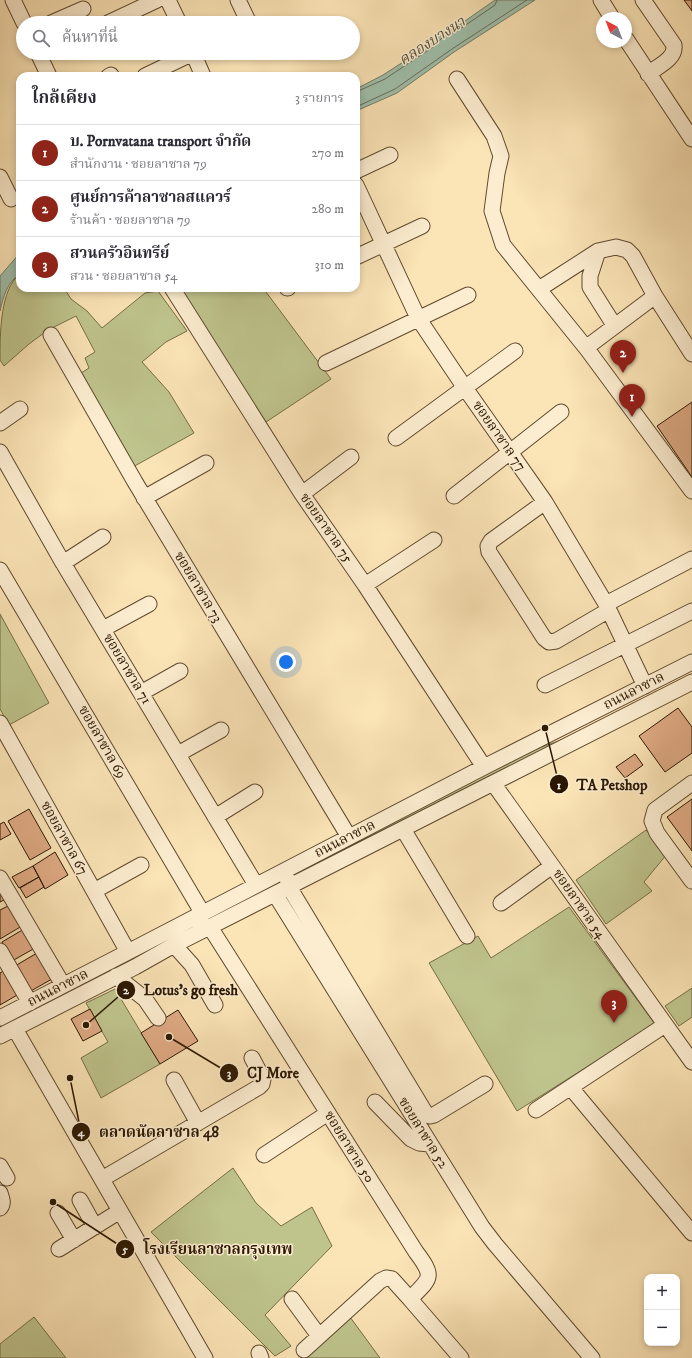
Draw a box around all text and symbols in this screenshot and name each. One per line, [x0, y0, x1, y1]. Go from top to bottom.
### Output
water label: คลองบางนา [395, 12, 469, 70]
north arrow [596, 12, 632, 48]
search box [16, 16, 360, 60]
icon: search [30, 27, 52, 49]
text: ค้นหาที่นี่ [62, 28, 118, 47]
text: ใกล้เคียง [32, 87, 97, 109]
text: 3 รายการ [295, 90, 344, 106]
text: บ. Pornvatana transport จำกัด [70, 132, 251, 151]
text: 1 [43, 145, 47, 161]
text: 270 m [312, 145, 344, 161]
text: สำนักงาน · ซอยลาซาล 79 [70, 156, 207, 172]
text: ศูนย์การค้าลาซาลสแควร์ [70, 188, 231, 207]
text: 2 [42, 201, 48, 217]
text: 280 m [312, 201, 344, 217]
text: ร้านค้า · ซอยลาซาล 79 [70, 212, 190, 228]
text: สวนครัวอินทรีย์ [70, 244, 169, 263]
text: 3 [43, 257, 47, 273]
text: 310 m [315, 257, 344, 273]
text: สวน · ซอยลาซาล 54 [70, 268, 178, 284]
pin: 2 [610, 340, 636, 373]
pin: 1 [619, 384, 645, 417]
street label: ซอยลาซาล 77 [468, 397, 530, 475]
street label: ซอยลาซาล 75 [295, 490, 357, 567]
street label: ซอยลาซาล 73 [170, 548, 226, 626]
street label: ซอยลาซาล 71 [99, 630, 155, 708]
your location [276, 652, 296, 672]
street label: ถนนลาซาล [600, 668, 668, 714]
street label: ซอยลาซาล 69 [74, 702, 130, 782]
callout: TA Petshop [549, 771, 656, 798]
text: TA Petshop [576, 776, 648, 795]
text: 1 [557, 778, 562, 793]
street label: ซอยลาซาล 67 [36, 798, 92, 878]
street label: ถนนลาซาล [311, 816, 379, 862]
street label: ซอยลาซาล 54 [548, 866, 610, 943]
street label: ถนนลาซาล [24, 965, 92, 1011]
callout: Lotus's go fresh [116, 976, 246, 1003]
text: Lotus's go fresh [144, 981, 238, 1000]
text: 2 [123, 983, 130, 998]
pin: 3 [601, 990, 627, 1023]
callout: CJ More [219, 1059, 306, 1086]
text: CJ More [247, 1064, 300, 1083]
text: 3 [227, 1066, 232, 1081]
street label: ซอยลาซาล 52 [394, 1094, 452, 1172]
street label: ซอยลาซาล 50 [320, 1108, 378, 1186]
callout: ตลาดนัดลาซาล 48 [71, 1118, 227, 1145]
text: ตลาดนัดลาซาล 48 [99, 1123, 220, 1142]
text: 4 [77, 1125, 86, 1140]
callout: โรงเรียนลาซาลกรุงเทพ [115, 1235, 300, 1262]
text: โรงเรียนลาซาลกรุงเทพ [143, 1238, 292, 1260]
text: 5 [121, 1242, 128, 1257]
map controls [644, 1274, 680, 1346]
button: + [644, 1274, 680, 1310]
button: − [644, 1310, 680, 1346]

